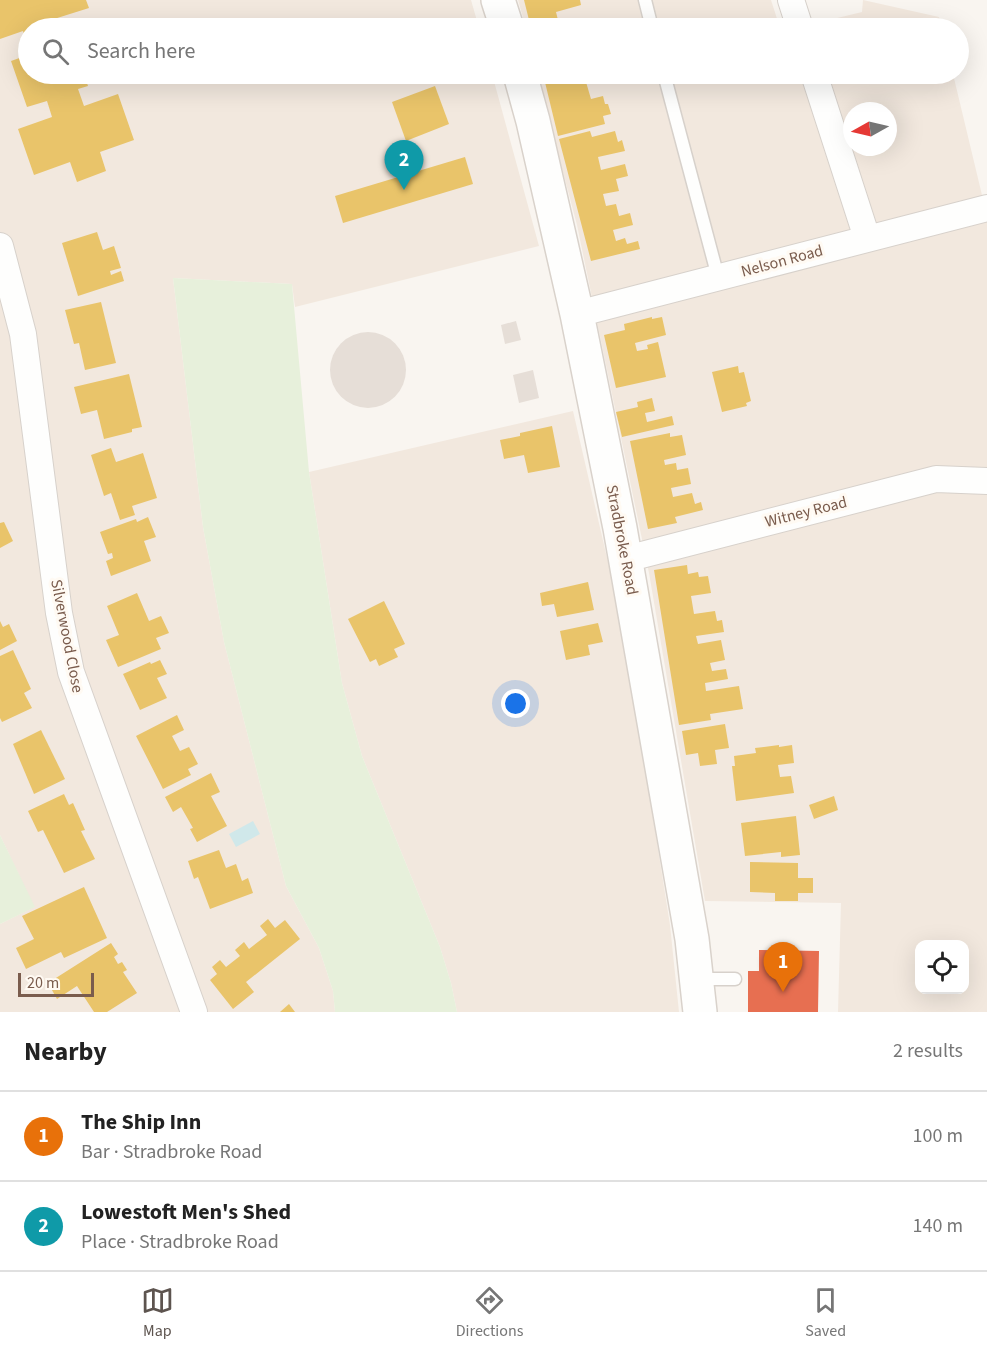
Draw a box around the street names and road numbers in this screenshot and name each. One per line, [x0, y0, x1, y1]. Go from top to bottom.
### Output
street label: Nelson Road [739, 239, 825, 283]
street label: Stradbroke Road [601, 483, 643, 597]
street label: Witney Road [763, 491, 849, 533]
street label: Silverwood Close [45, 577, 89, 695]

